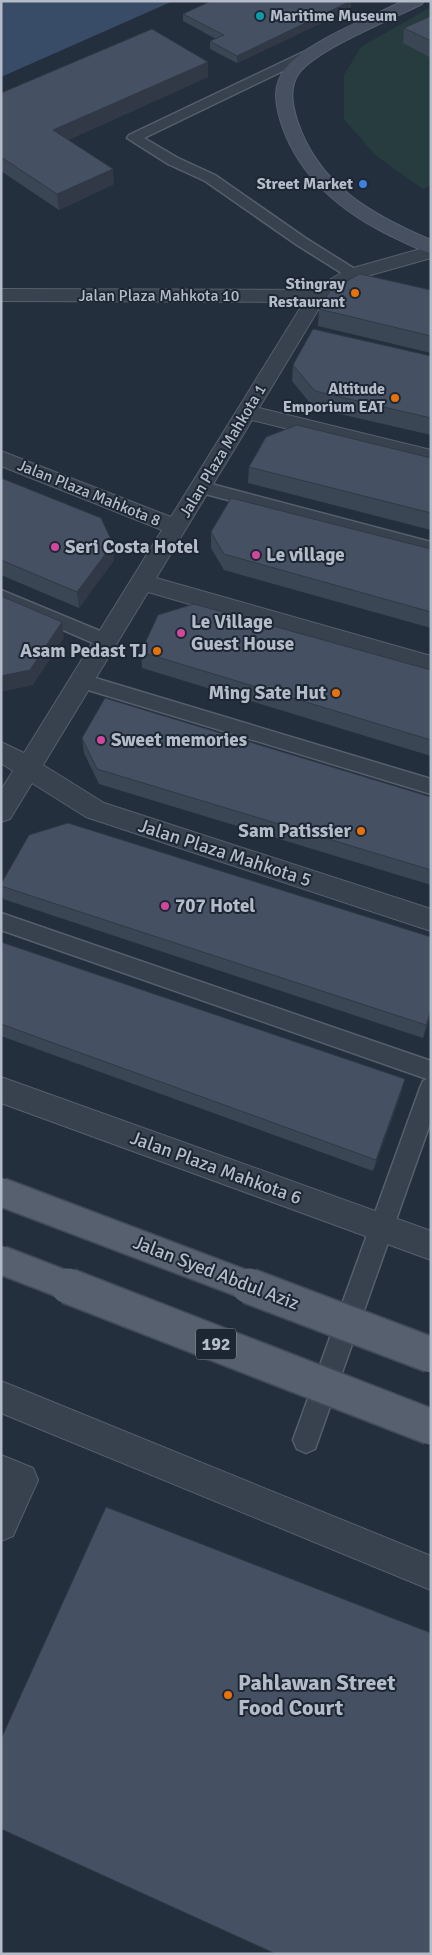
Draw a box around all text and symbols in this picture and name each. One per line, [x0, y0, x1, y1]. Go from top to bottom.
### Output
place label: Maritime Museum [270, 6, 397, 26]
marker: Maritime Museum [254, 10, 266, 22]
place label: Street Market [257, 174, 353, 194]
marker: Street Market [357, 178, 369, 190]
place label: Stingray Restaurant [268, 274, 345, 312]
street label: Jalan Plaza Mahkota 10 [79, 286, 239, 306]
marker: Stingray Restaurant [349, 287, 361, 299]
place label: Altitude Emporium EAT [283, 379, 386, 417]
street label: Jalan Plaza Mahkota 1 [175, 381, 271, 521]
marker: Altitude Emporium EAT [389, 392, 401, 404]
street label: Jalan Plaza Mahkota 8 [15, 455, 163, 531]
place label: Seri Costa Hotel [65, 535, 199, 559]
marker: Seri Costa Hotel [49, 541, 61, 553]
place label: Le village [266, 543, 345, 567]
marker: Le village [250, 549, 262, 561]
place label: Le Village Guest House [191, 610, 294, 656]
marker: Le Village Guest House [175, 627, 187, 639]
place label: Asam Pedast TJ [20, 639, 147, 663]
marker: Asam Pedast TJ [151, 645, 163, 657]
place label: Ming Sate Hut [208, 681, 326, 705]
marker: Ming Sate Hut [330, 687, 342, 699]
place label: Sweet memories [111, 728, 247, 752]
marker: Sweet memories [95, 734, 107, 746]
street label: Jalan Plaza Mahkota 5 [135, 814, 315, 892]
place label: Sam Patissier [238, 819, 351, 843]
marker: Sam Patissier [355, 825, 367, 837]
place label: 707 Hotel [175, 894, 255, 918]
marker: 707 Hotel [159, 900, 171, 912]
street label: Jalan Plaza Mahkota 6 [127, 1126, 305, 1210]
street label: Jalan Syed Abdul Aziz [130, 1230, 302, 1316]
road number: 192 [196, 1328, 236, 1360]
place label: Pahlawan Street Food Court [238, 1669, 395, 1721]
marker: Pahlawan Street Food Court [222, 1689, 234, 1701]

